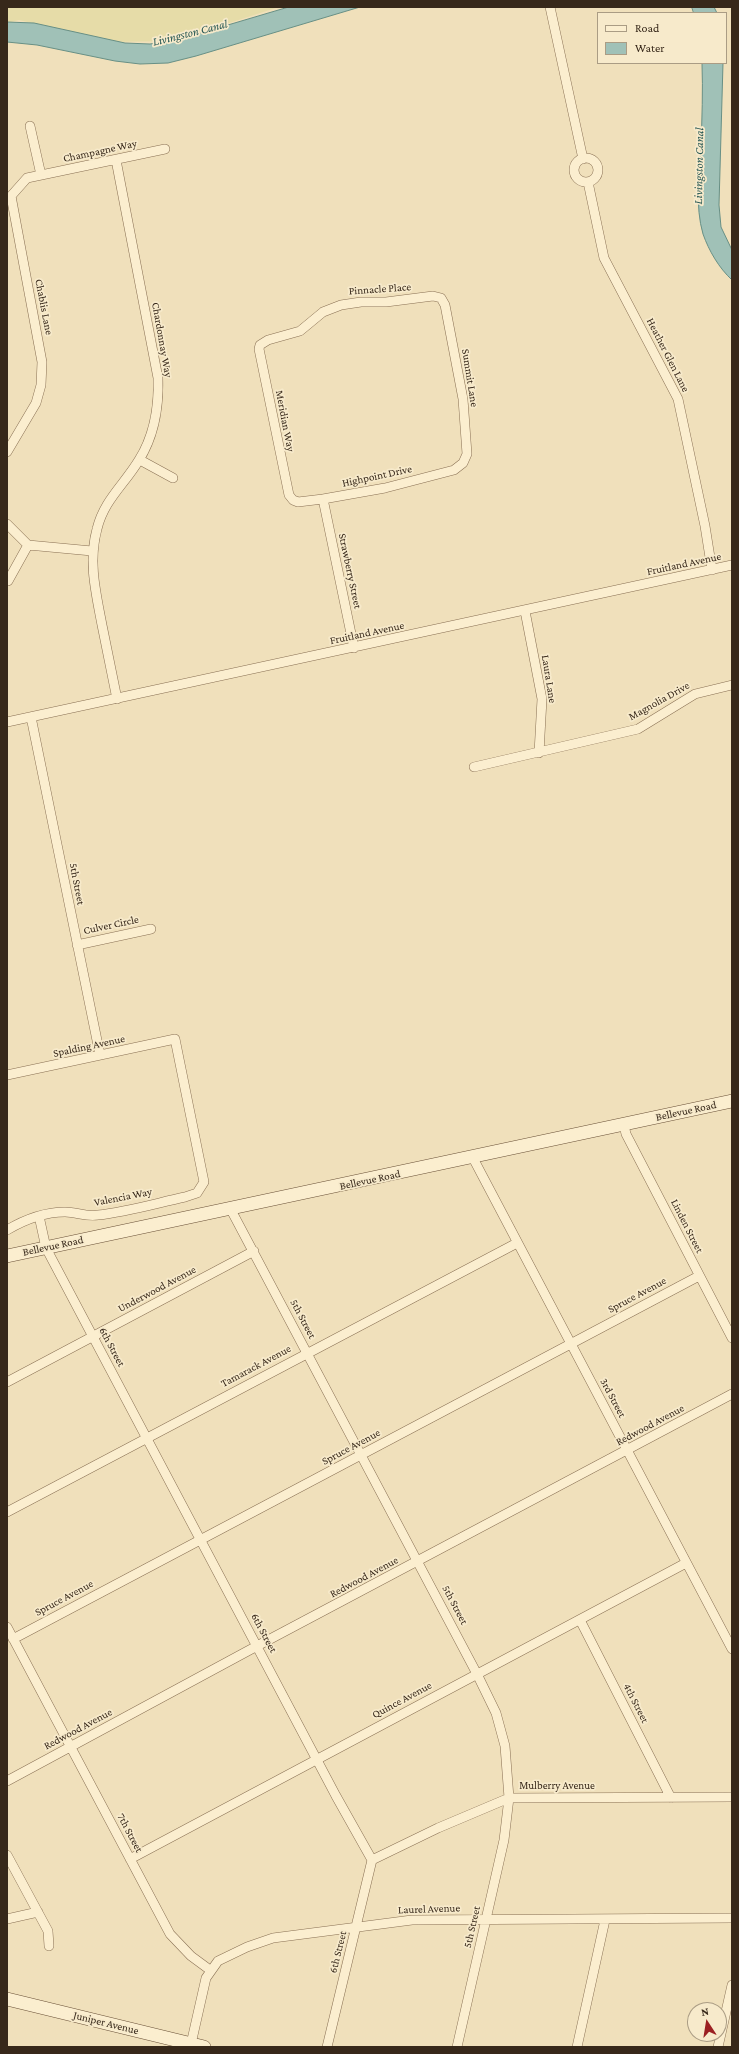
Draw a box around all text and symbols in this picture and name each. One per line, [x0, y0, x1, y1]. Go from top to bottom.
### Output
legend [597, 12, 727, 64]
water label: Livingston Canal [151, 17, 229, 49]
text: Road [635, 21, 659, 35]
text: Water [635, 41, 664, 55]
water label: Livingston Canal [691, 127, 707, 205]
street label: Champagne Way [62, 137, 138, 165]
street label: Chablis Lane [32, 278, 56, 336]
street label: Pinnacle Place [348, 280, 412, 298]
street label: Chardonnay Way [149, 301, 175, 379]
street label: Heather Glen Lane [644, 316, 692, 394]
street label: Summit Lane [459, 348, 481, 408]
street label: Meridian Way [273, 389, 297, 453]
street label: Highpoint Drive [341, 462, 413, 490]
street label: Strawberry Street [336, 532, 364, 610]
street label: Fruitland Avenue [646, 550, 722, 578]
street label: Fruitland Avenue [329, 619, 405, 647]
street label: Laura Lane [539, 654, 559, 704]
street label: Magnolia Drive [626, 679, 692, 723]
street label: 5th Street [66, 862, 88, 906]
street label: Culver Circle [82, 913, 140, 937]
street label: Spalding Avenue [52, 1032, 126, 1060]
street label: Bellevue Road [655, 1098, 717, 1124]
street label: Bellevue Road [339, 1167, 401, 1193]
street label: Valencia Way [93, 1185, 153, 1209]
street label: Linden Street [668, 1197, 706, 1255]
street label: Bellevue Road [22, 1233, 84, 1259]
street label: Underwood Avenue [116, 1263, 198, 1315]
street label: Spruce Avenue [605, 1274, 669, 1316]
street label: 5th Street [287, 1297, 319, 1341]
street label: 6th Street [96, 1325, 128, 1369]
street label: Tamarack Avenue [219, 1342, 293, 1390]
street label: 3rd Street [597, 1376, 629, 1420]
street label: Redwood Avenue [613, 1401, 687, 1449]
street label: Spruce Avenue [319, 1426, 383, 1468]
street label: Redwood Avenue [327, 1553, 401, 1601]
street label: Spruce Avenue [32, 1577, 96, 1619]
street label: 5th Street [439, 1583, 471, 1627]
street label: 6th Street [248, 1611, 280, 1655]
street label: Quince Avenue [370, 1679, 434, 1721]
street label: 4th Street [620, 1681, 652, 1725]
street label: Redwood Avenue [41, 1705, 115, 1753]
street label: Mulberry Avenue [519, 1779, 595, 1793]
street label: 7th Street [114, 1811, 146, 1855]
street label: Laurel Avenue [398, 1901, 460, 1917]
street label: 5th Street [461, 1905, 483, 1949]
street label: 6th Street [326, 1930, 350, 1974]
north arrow [687, 2002, 727, 2042]
text: N [700, 2005, 710, 2018]
street label: Juniper Avenue [72, 2009, 140, 2037]

